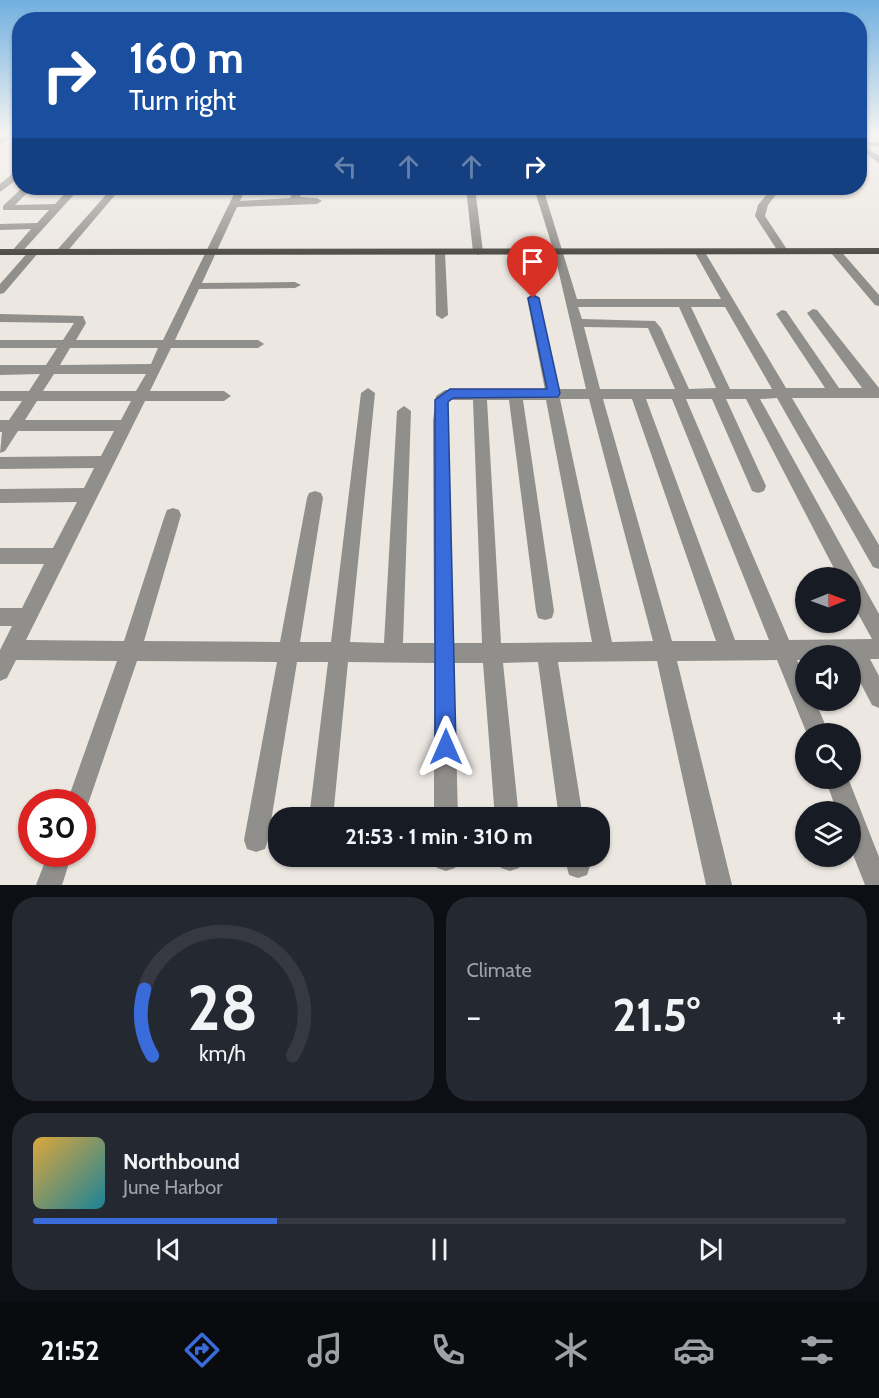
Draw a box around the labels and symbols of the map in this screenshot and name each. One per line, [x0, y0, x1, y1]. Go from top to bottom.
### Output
pin [507, 236, 558, 298]
north arrow [795, 567, 861, 633]
position arrow [414, 715, 478, 779]
speed limit sign: 30 [18, 789, 96, 867]

